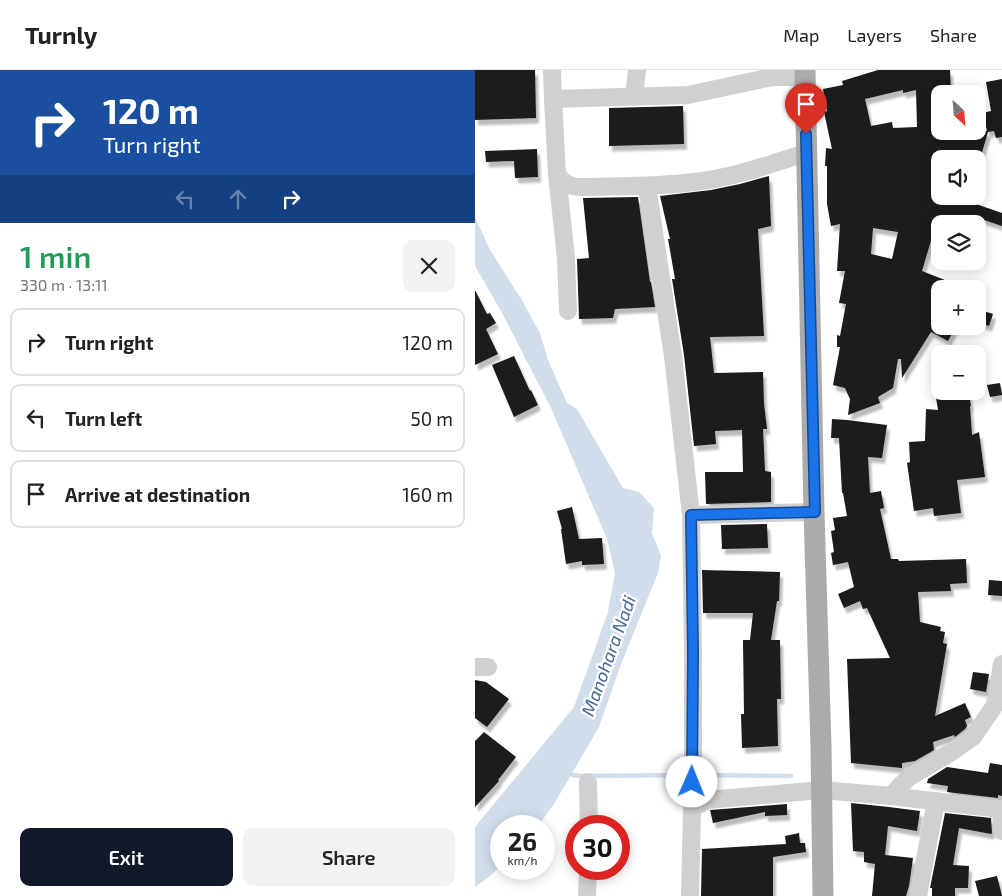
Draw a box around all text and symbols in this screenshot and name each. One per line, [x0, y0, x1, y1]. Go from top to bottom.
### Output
text: Turnly [25, 20, 97, 49]
text: Map [783, 24, 819, 46]
text: Layers [847, 24, 902, 46]
text: Share [930, 24, 977, 46]
pin [785, 83, 827, 134]
north arrow [931, 85, 986, 140]
map controls [931, 85, 986, 400]
text: 120 m [103, 89, 199, 131]
icon: right [20, 90, 85, 155]
icon: arrive [792, 90, 820, 118]
text: Turn right [103, 131, 201, 157]
button: sound [931, 150, 986, 205]
icon: left [171, 185, 199, 213]
icon: ahead [224, 185, 252, 213]
icon: right [277, 185, 305, 213]
button: layers [931, 215, 986, 270]
text: 1 min [20, 238, 91, 274]
button: close [403, 240, 455, 292]
text: 330 m · 13:11 [20, 275, 108, 294]
button: + [931, 280, 986, 335]
icon: right [22, 328, 50, 356]
text: Turn right [65, 331, 153, 354]
text: 120 m [402, 331, 453, 354]
button: − [931, 345, 986, 400]
icon: left [22, 404, 50, 432]
text: Turn left [65, 407, 142, 430]
text: 50 m [410, 407, 453, 430]
icon: arrive [22, 480, 50, 508]
text: Arrive at destination [65, 483, 250, 506]
text: 160 m [402, 483, 453, 506]
water label: Manohara Nadi [576, 592, 640, 719]
position arrow [665, 755, 717, 807]
speed limit sign: 30 [565, 815, 630, 880]
text: 26 [508, 826, 537, 856]
button: Exit [20, 828, 233, 886]
button: Share [243, 828, 455, 886]
text: km/h [508, 853, 537, 867]

